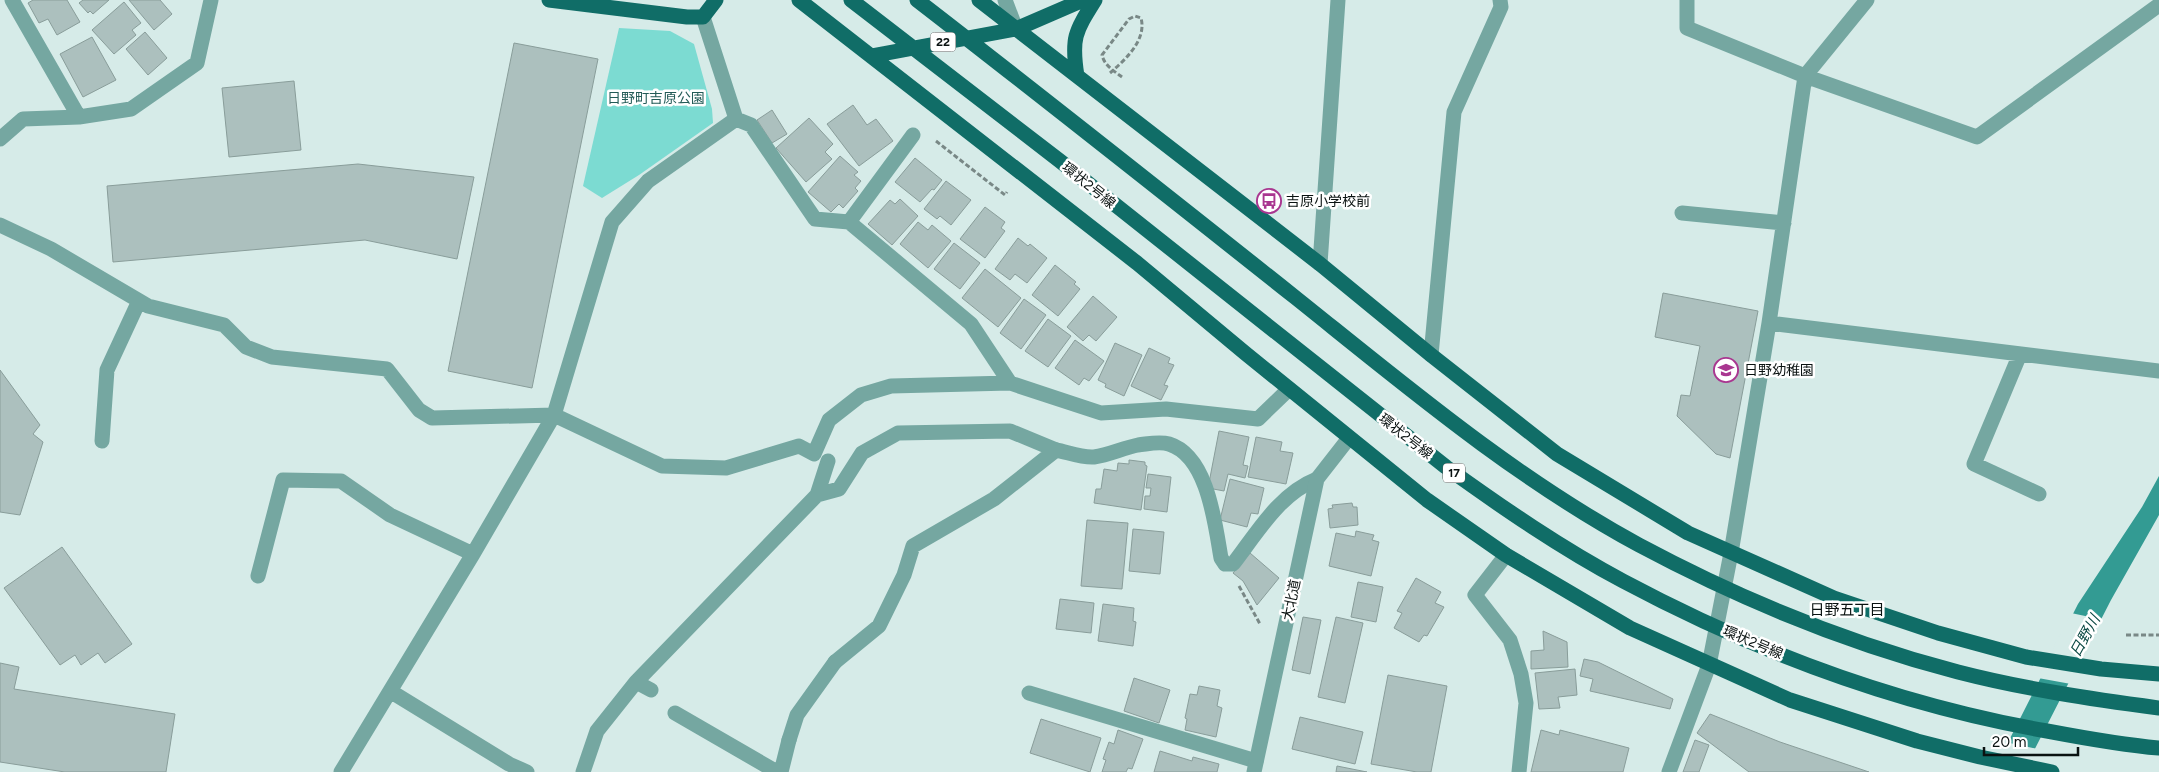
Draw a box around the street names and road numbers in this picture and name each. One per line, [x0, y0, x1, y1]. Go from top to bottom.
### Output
road number: 22 [930, 32, 956, 52]
street label: 環状2号線 [1059, 159, 1119, 212]
street label: 環状2号線 [1375, 410, 1436, 463]
road number: 17 [1443, 463, 1465, 482]
street label: 大北道 [1279, 578, 1304, 622]
street label: 環状2号線 [1720, 622, 1786, 663]

